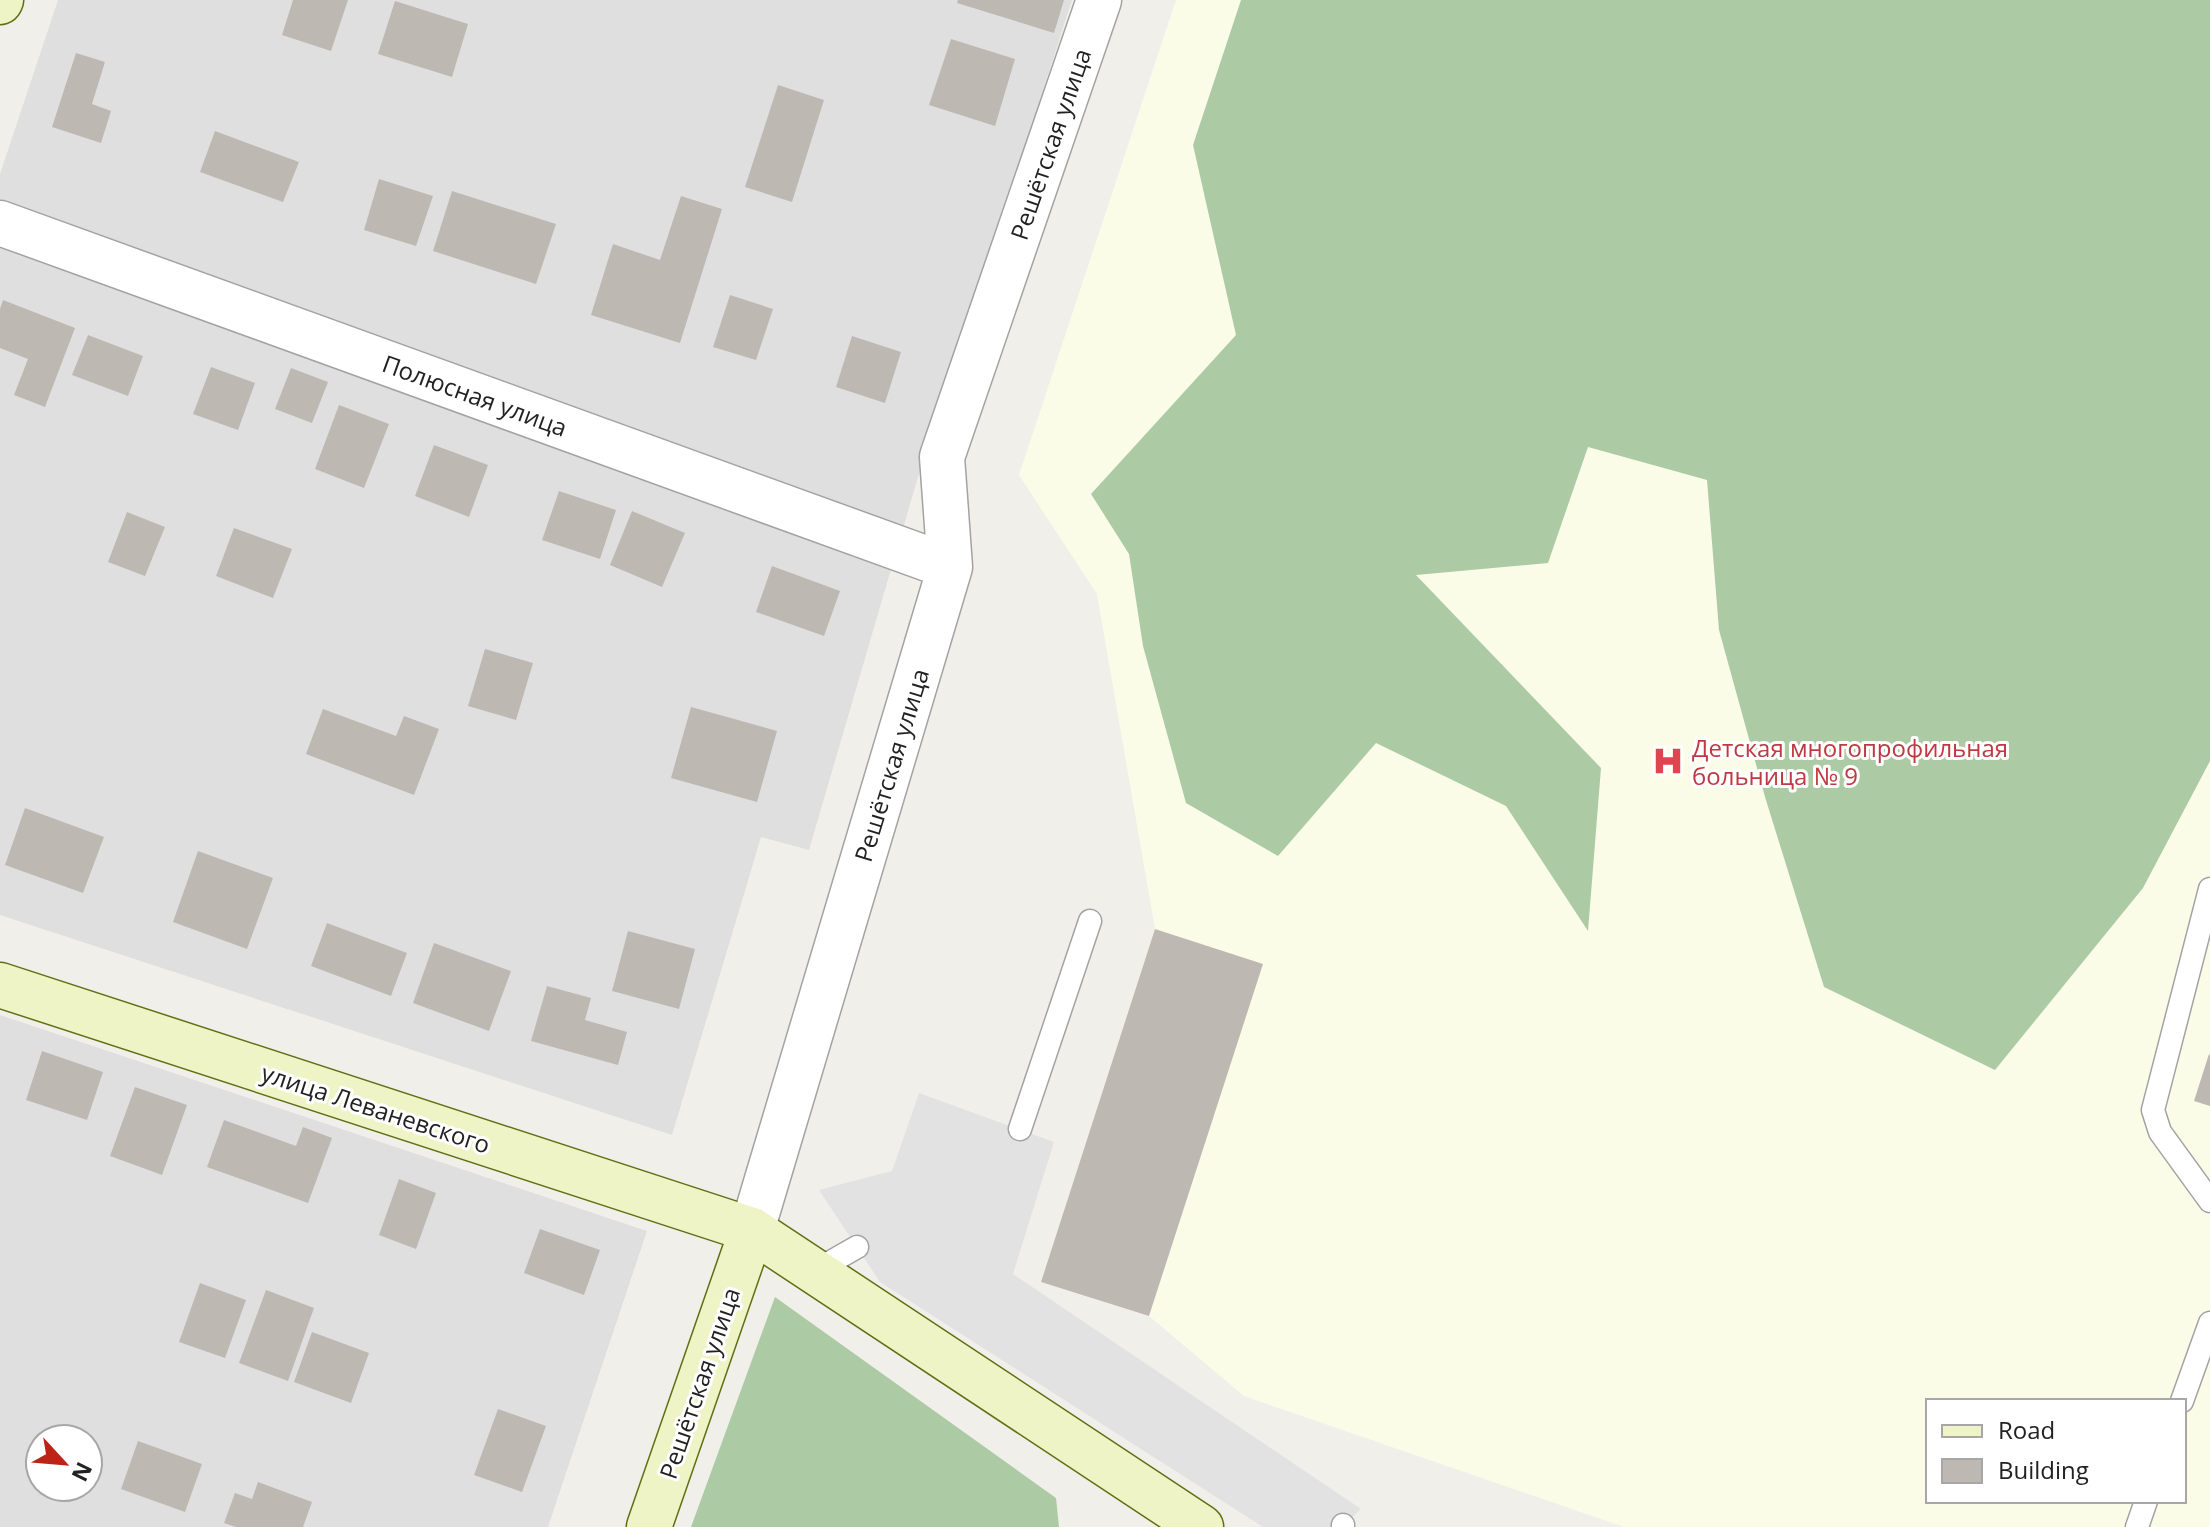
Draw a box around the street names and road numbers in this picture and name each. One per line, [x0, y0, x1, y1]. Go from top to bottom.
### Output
street label: Решётская улица [1002, 44, 1098, 244]
street label: Полюсная улица [378, 346, 572, 444]
street label: Решётская улица [846, 664, 936, 866]
street label: улица Леваневского [257, 1055, 495, 1161]
street label: Решётская улица [651, 1283, 747, 1483]

